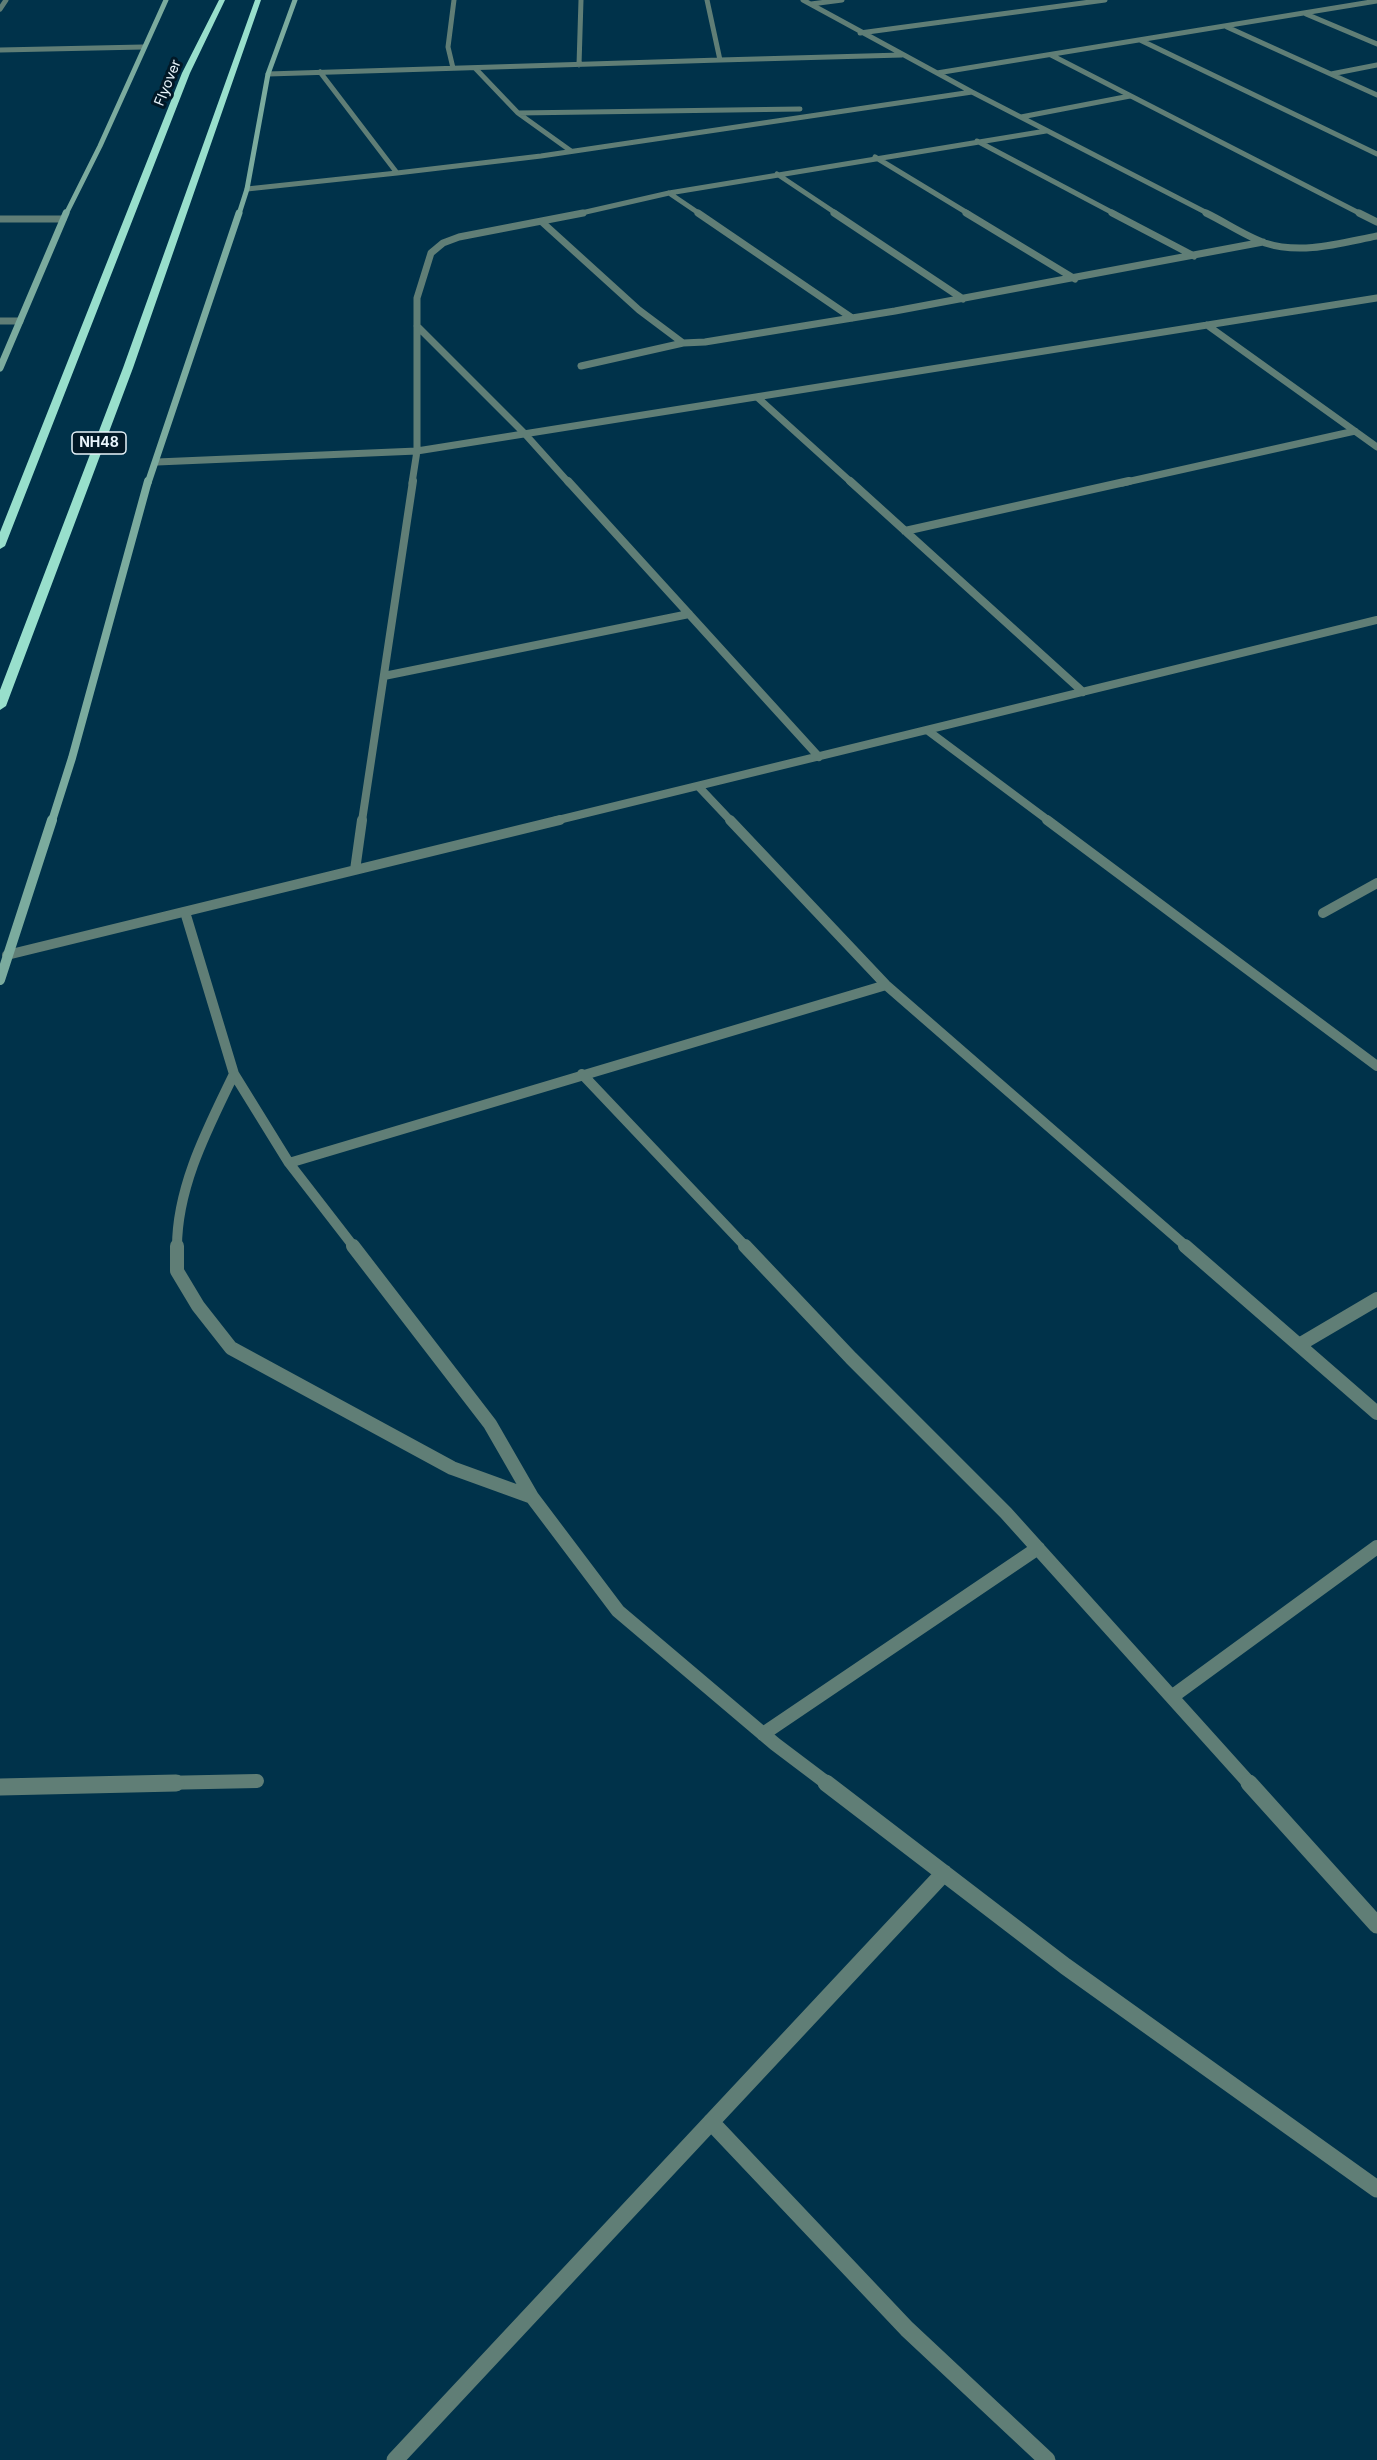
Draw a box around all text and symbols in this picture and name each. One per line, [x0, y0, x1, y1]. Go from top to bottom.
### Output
street label: Flyover [151, 57, 185, 109]
road number: NH48 [72, 432, 126, 454]

